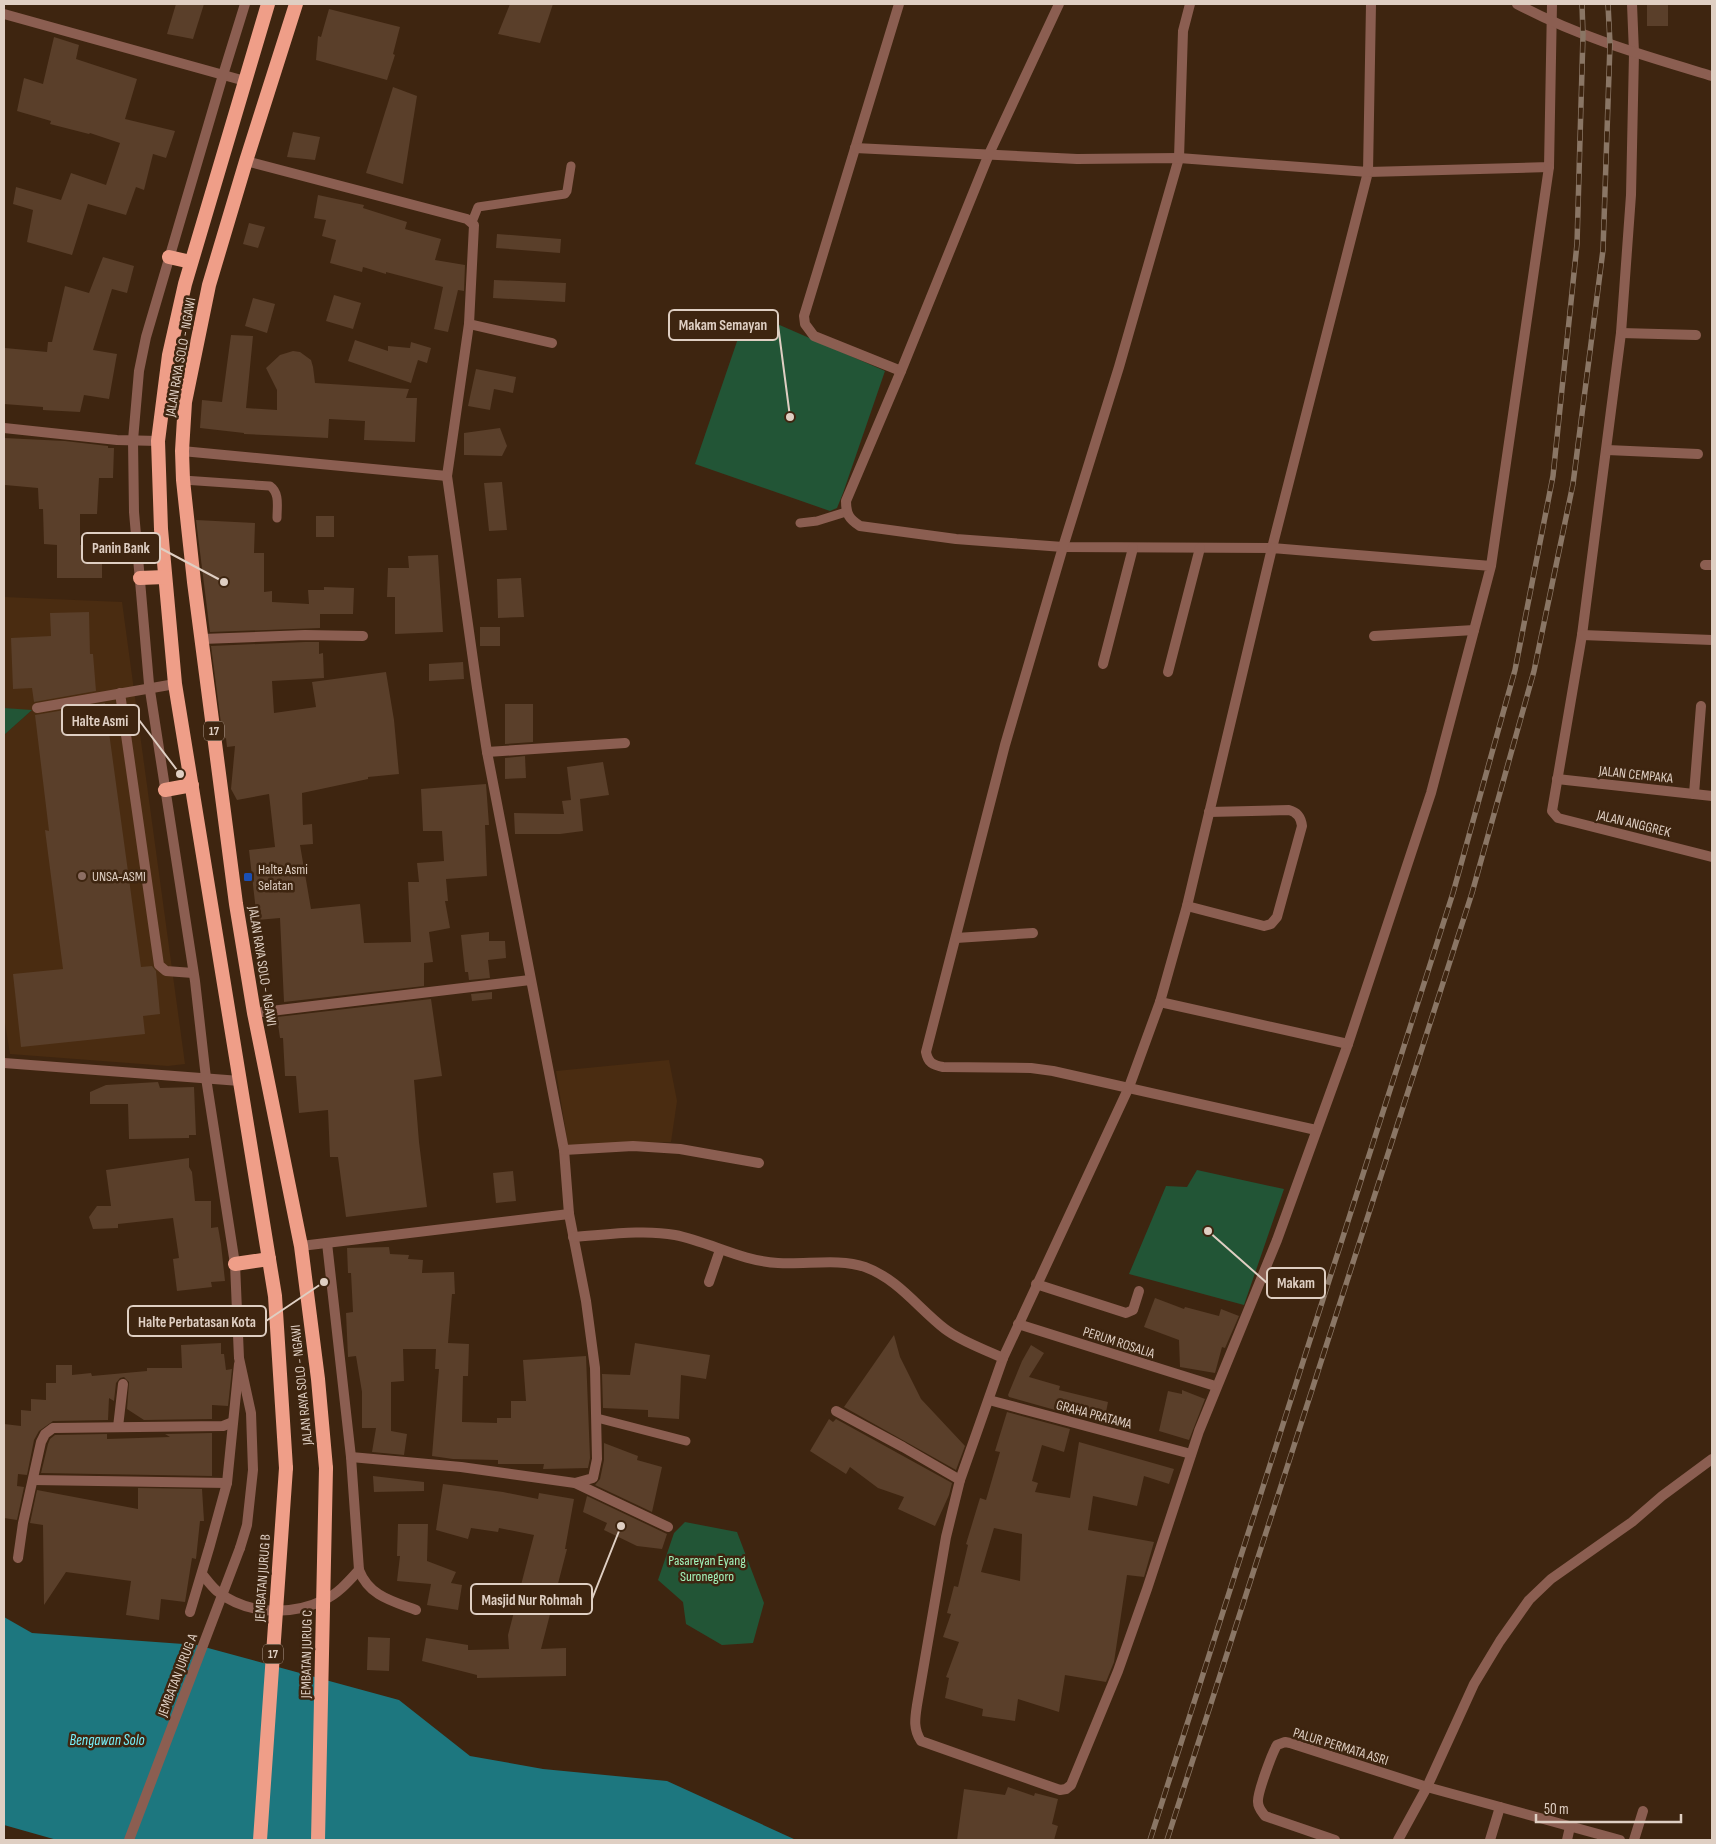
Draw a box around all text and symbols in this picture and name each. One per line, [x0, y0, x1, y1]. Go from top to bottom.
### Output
street label: JALAN RAYA SOLO - NGAWI [161, 296, 199, 419]
callout: Makam Semayan [669, 310, 778, 340]
text: Makam Semayan [679, 316, 767, 335]
callout: Panin Bank [82, 533, 160, 563]
text: Panin Bank [92, 539, 151, 558]
callout: Halte Asmi [62, 705, 139, 735]
text: Halte Asmi [72, 712, 128, 731]
road number: 17 [204, 721, 224, 740]
street label: JALAN CEMPAKA [1597, 762, 1675, 787]
street label: JALAN ANGGREK [1594, 806, 1673, 841]
place label: Halte Asmi Selatan [258, 861, 308, 894]
place label: UNSA-ASMI [92, 868, 146, 885]
marker: UNSA-ASMI [76, 870, 88, 882]
marker: Halte Asmi Selatan [242, 871, 254, 883]
street label: JALAN RAYA SOLO - NGAWI [245, 904, 280, 1027]
callout: Makam [1267, 1268, 1325, 1298]
text: Makam [1277, 1274, 1315, 1293]
callout: Halte Perbatasan Kota [128, 1306, 266, 1336]
text: Halte Perbatasan Kota [138, 1313, 256, 1332]
street label: PERUM ROSALIA [1081, 1323, 1158, 1362]
street label: JALAN RAYA SOLO - NGAWI [287, 1324, 316, 1447]
street label: GRAHA PRATAMA [1054, 1396, 1135, 1433]
street label: JEMBATAN JURUG B [251, 1534, 274, 1623]
park label: Pasareyan Eyang Suronegoro [668, 1552, 746, 1585]
callout: Masjid Nur Rohmah [471, 1584, 592, 1614]
text: Masjid Nur Rohmah [481, 1591, 583, 1610]
street label: JEMBATAN JURUG C [297, 1610, 316, 1699]
street label: JEMBATAN JURUG A [154, 1630, 201, 1720]
road number: 17 [263, 1645, 283, 1664]
street label: PALUR PERMATA ASRI [1291, 1724, 1391, 1769]
water label: Bengawan Solo [69, 1731, 145, 1750]
scale bar [1536, 1792, 1681, 1824]
text: 50 m [1544, 1800, 1569, 1819]

